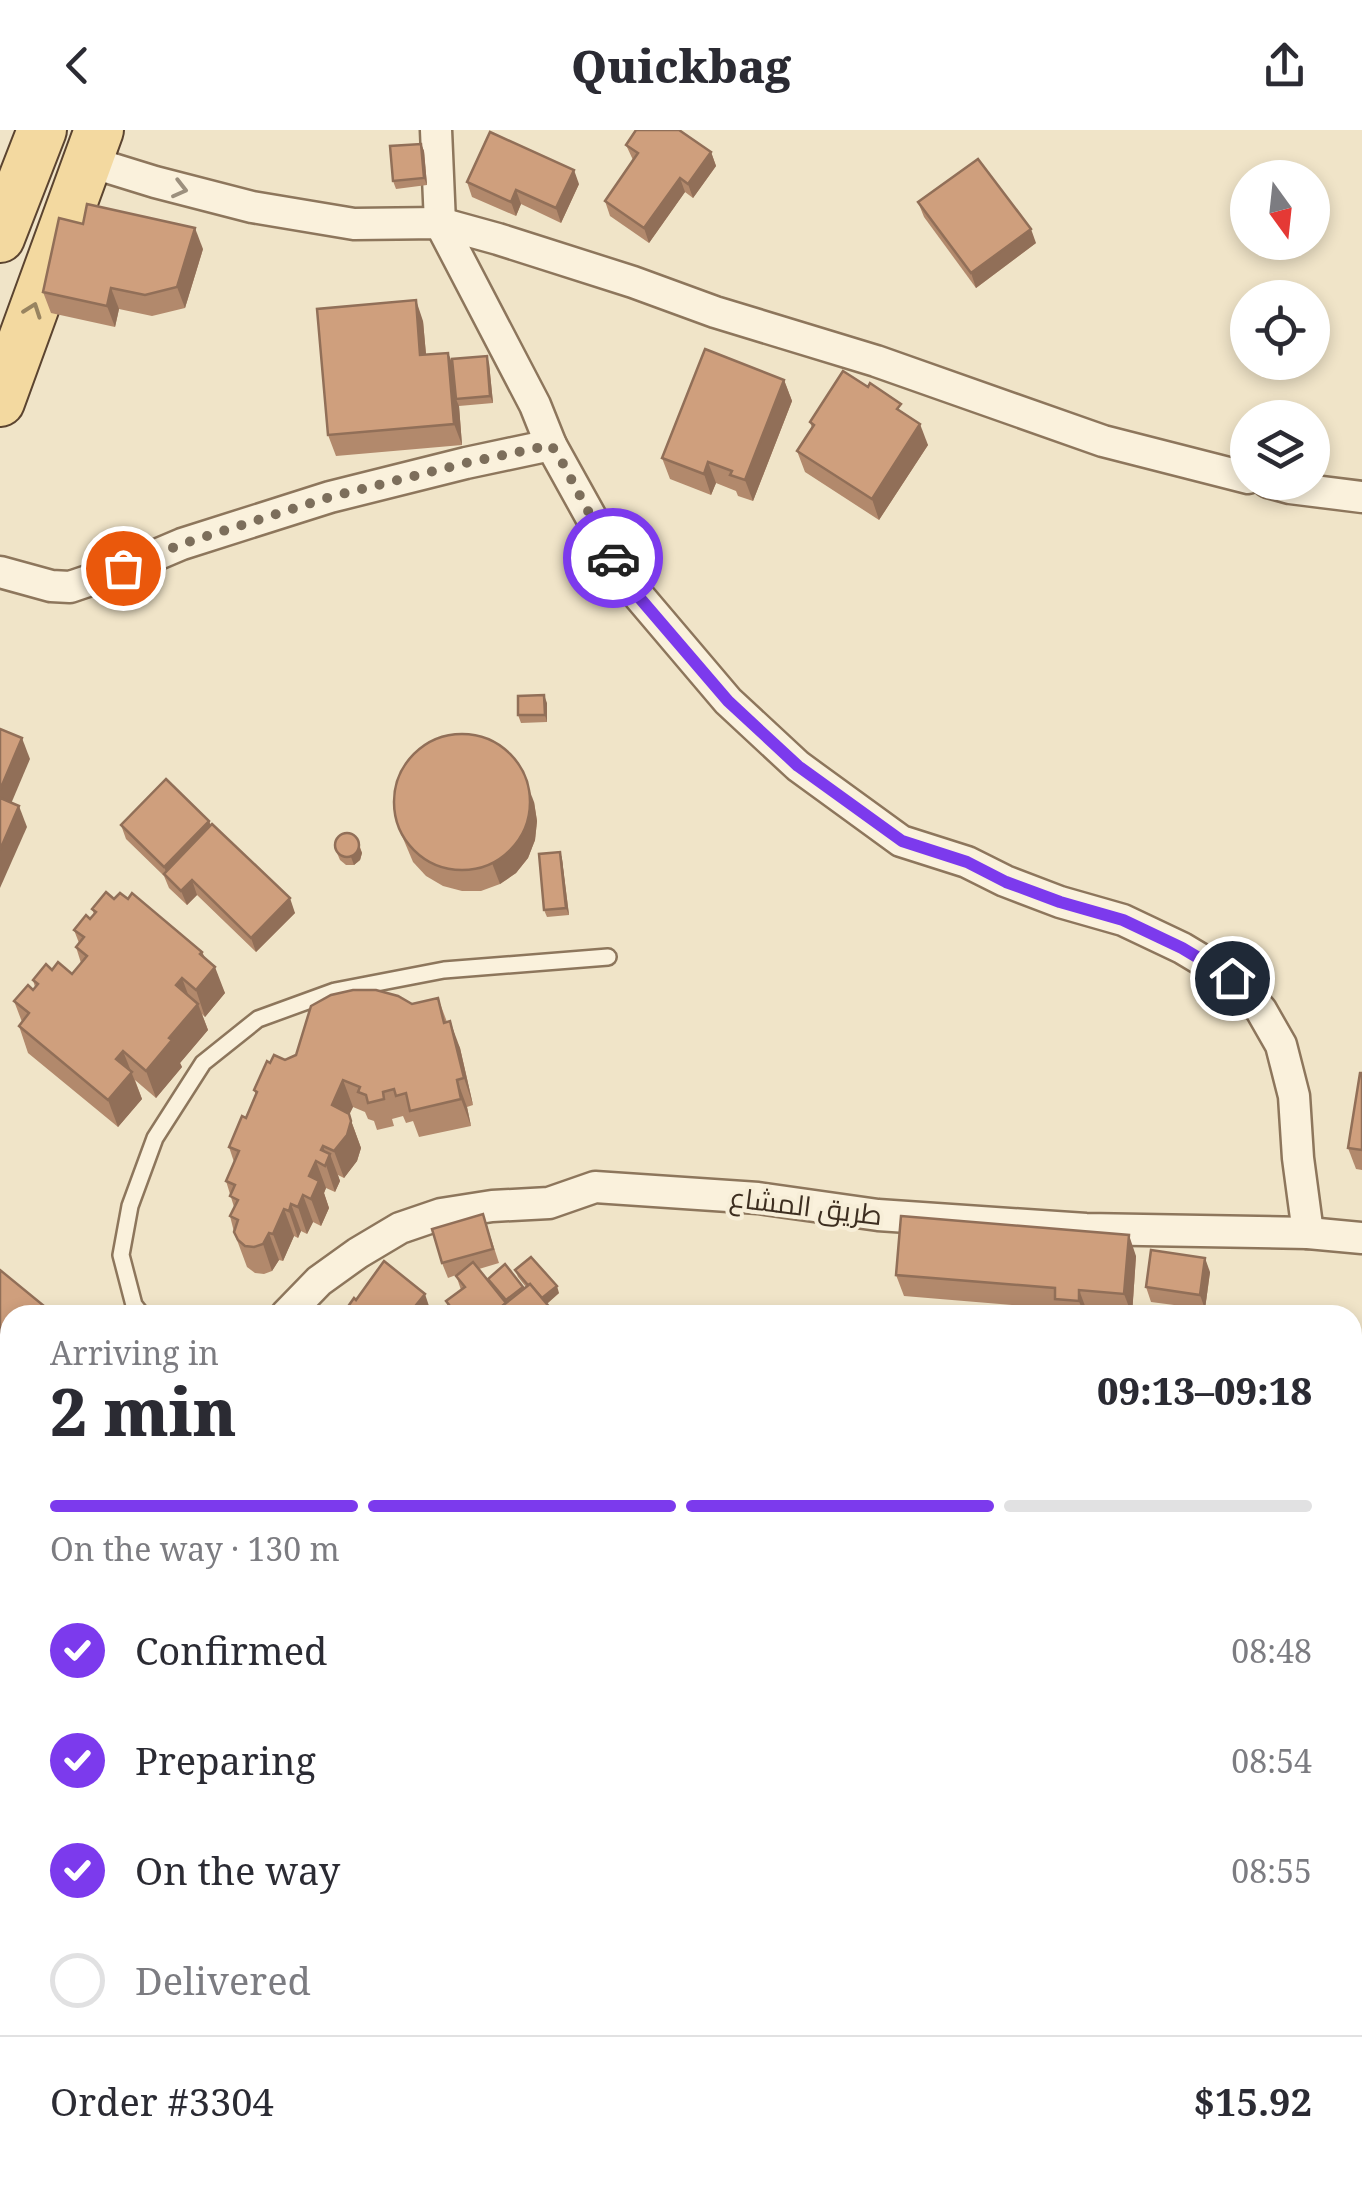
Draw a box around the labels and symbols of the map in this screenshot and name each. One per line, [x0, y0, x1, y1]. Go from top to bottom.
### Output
north arrow [1230, 160, 1330, 260]
one-way arrow [171, 177, 188, 198]
one-way arrow [21, 303, 42, 320]
courier [563, 508, 663, 608]
pin [81, 526, 166, 611]
pin [1190, 936, 1275, 1021]
street label: طريق المشاع [728, 1177, 884, 1234]

